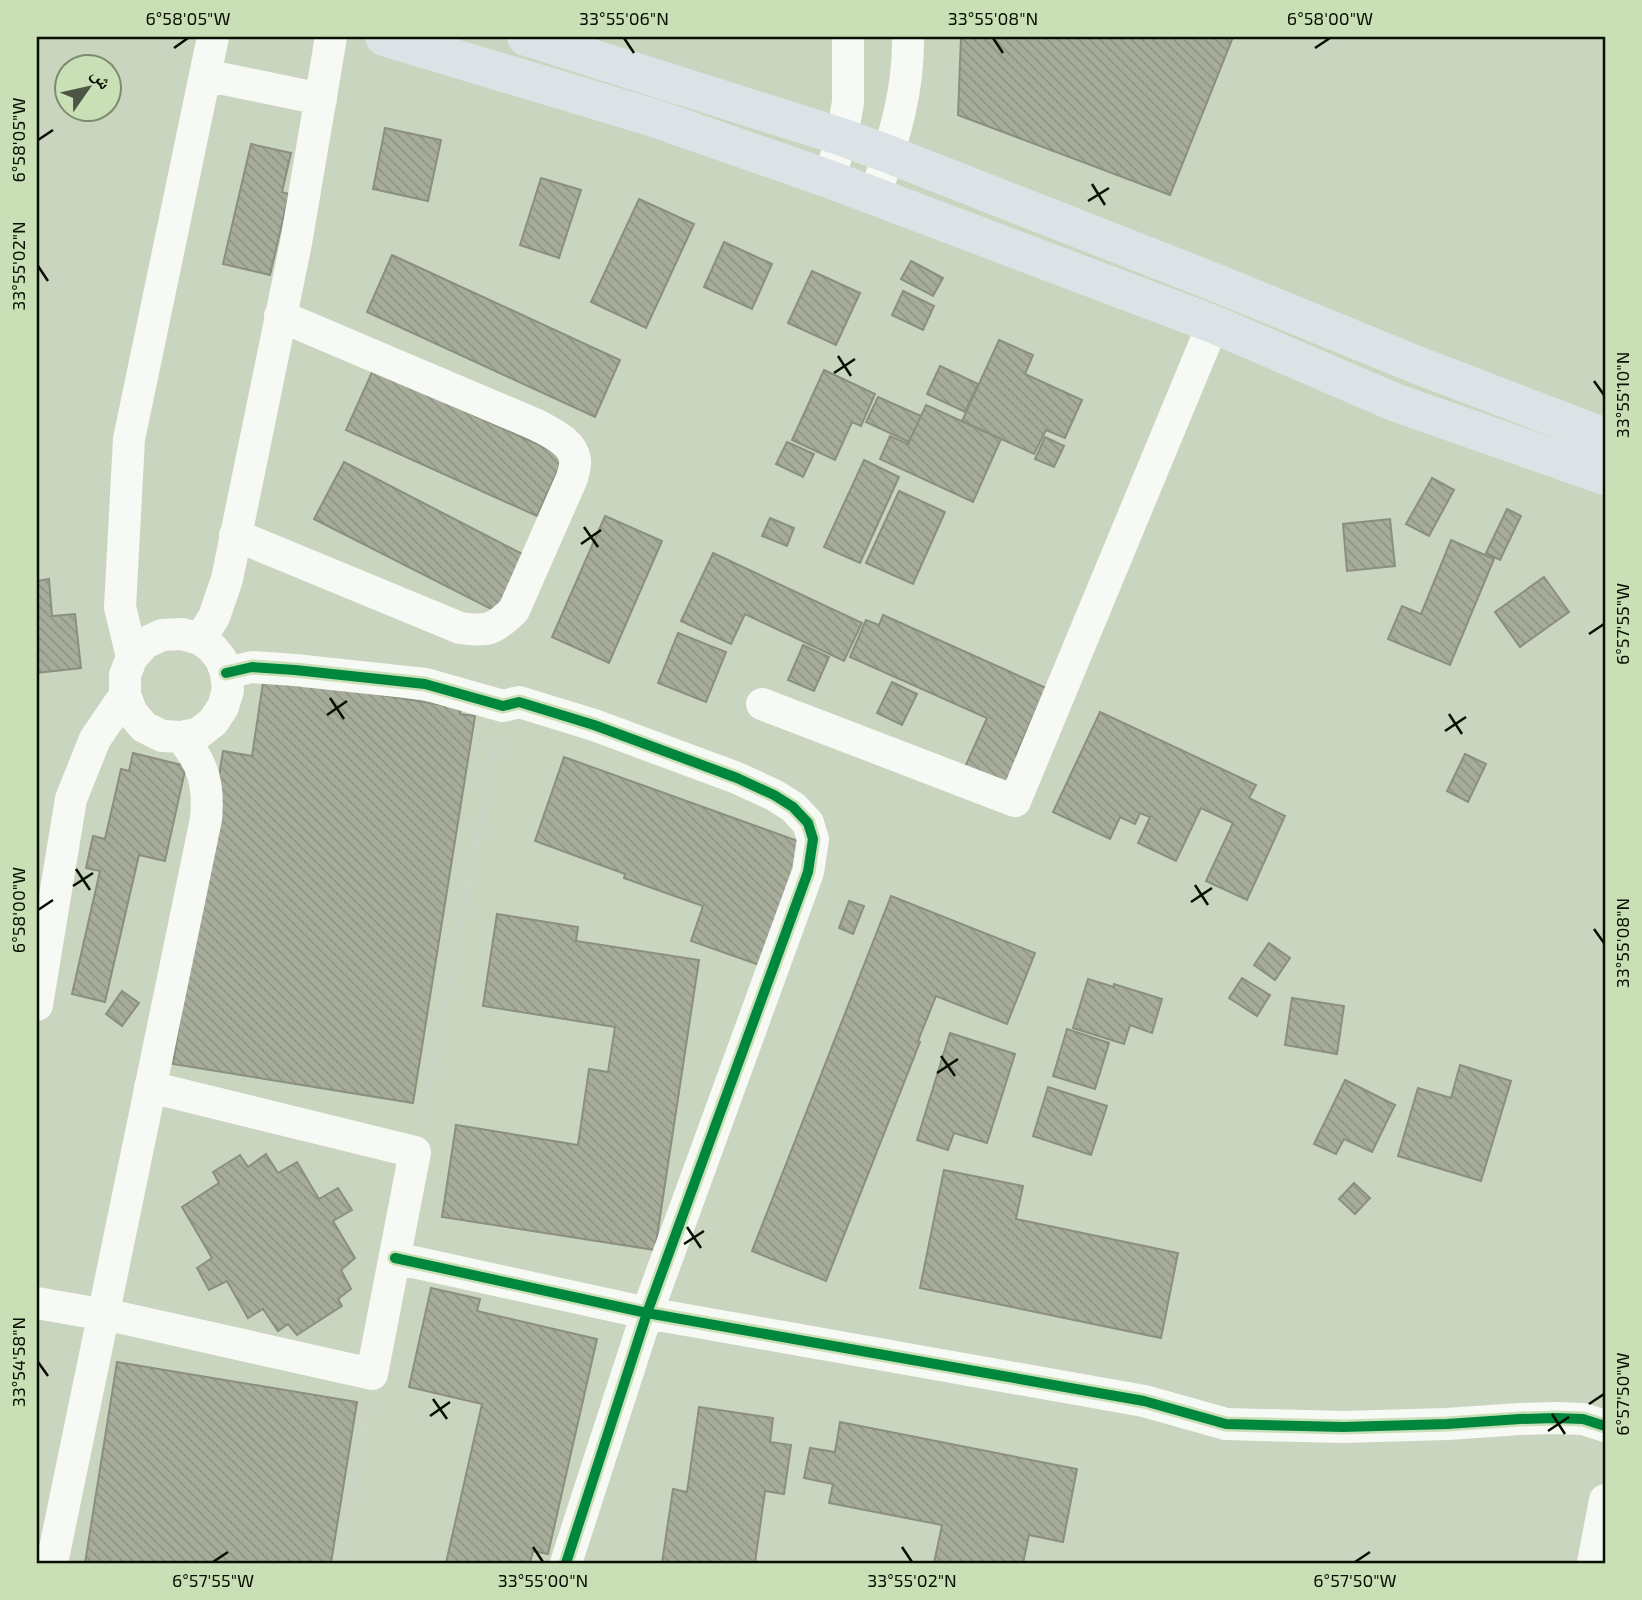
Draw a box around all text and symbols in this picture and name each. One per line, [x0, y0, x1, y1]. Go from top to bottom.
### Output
text: 6°58'05"W [145, 7, 231, 29]
text: 33°55'06"N [579, 7, 669, 29]
text: 33°55'08"N [948, 7, 1038, 29]
text: 6°58'00"W [1287, 7, 1373, 29]
north arrow [52, 52, 122, 122]
text: ش [87, 63, 118, 94]
text: 6°58'05"W [7, 97, 29, 183]
text: 33°55'02"N [7, 221, 29, 311]
text: 33°55'10"N [1611, 352, 1633, 438]
text: 6°57'55"W [1611, 583, 1633, 665]
text: 6°58'00"W [7, 867, 29, 953]
text: 33°55'08"N [1611, 898, 1633, 988]
text: 33°54'58"N [7, 1317, 29, 1407]
text: 6°57'50"W [1611, 1352, 1633, 1436]
text: 6°57'55"W [172, 1569, 254, 1591]
text: 33°55'00"N [498, 1569, 588, 1591]
text: 33°55'02"N [867, 1569, 957, 1591]
text: 6°57'50"W [1313, 1569, 1397, 1591]

